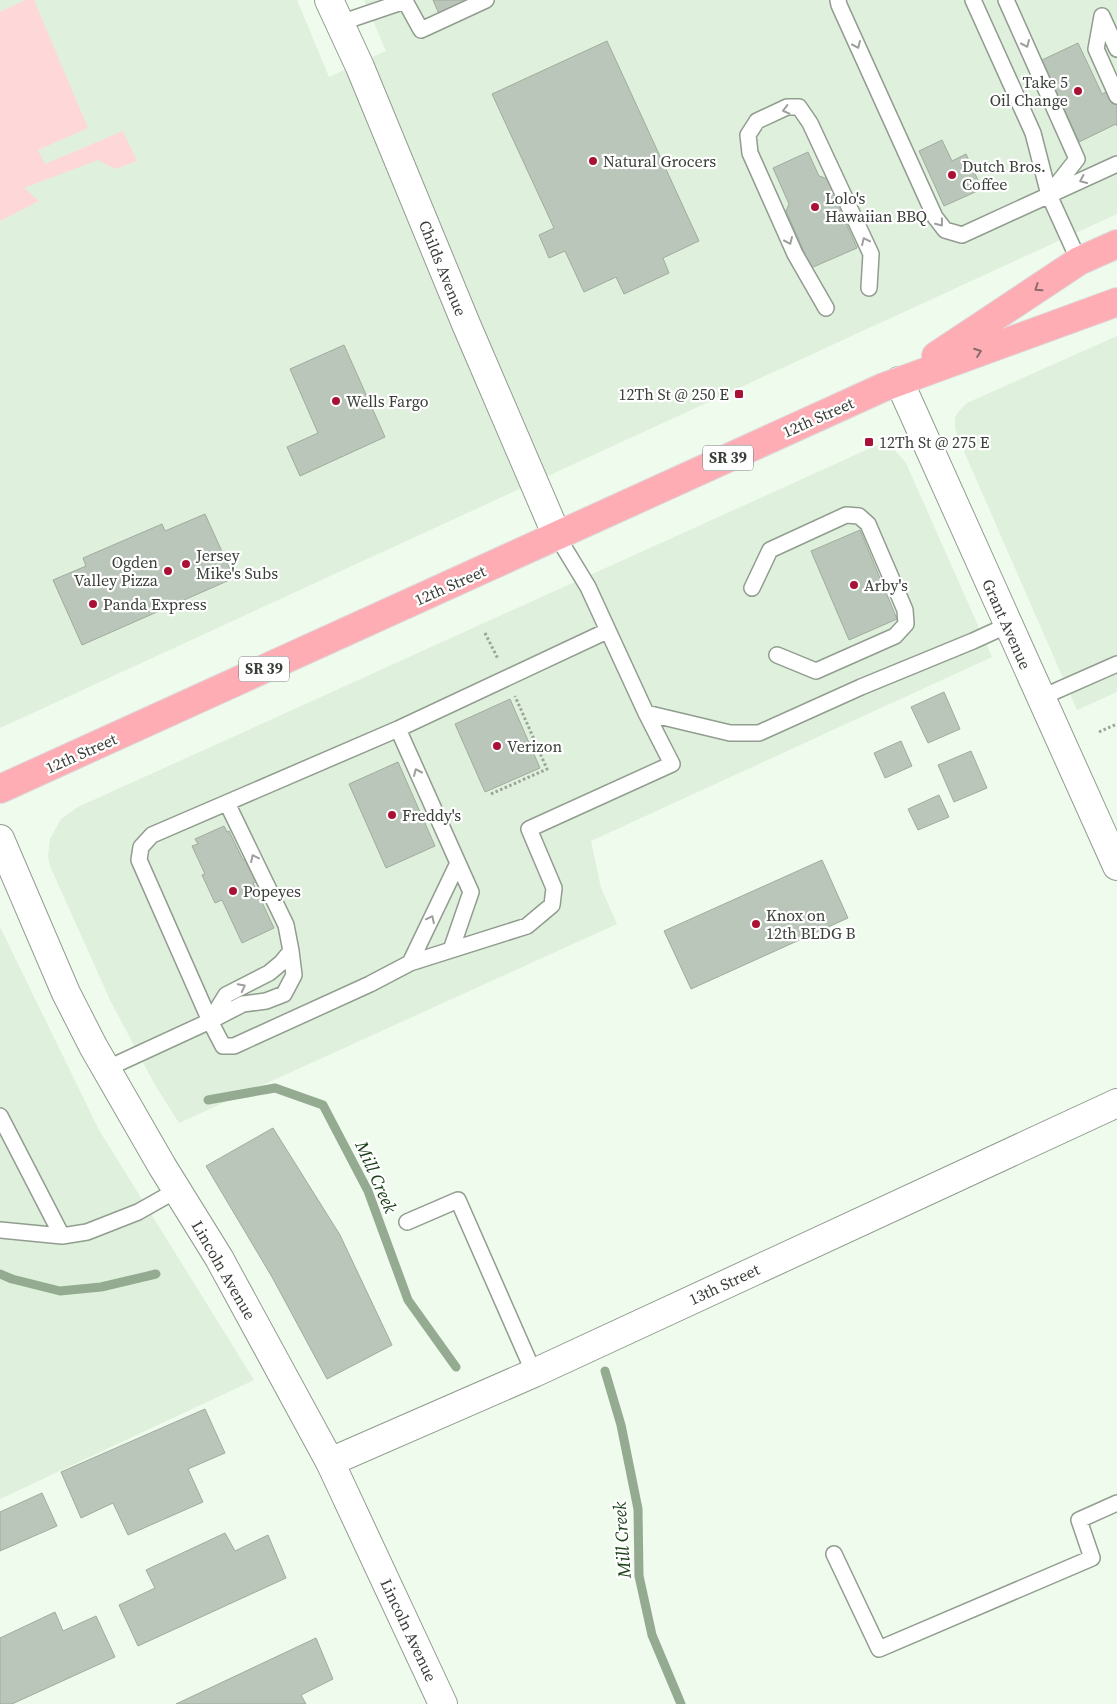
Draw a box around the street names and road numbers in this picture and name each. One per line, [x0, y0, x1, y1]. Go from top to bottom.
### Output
street label: Childs Avenue [414, 217, 472, 319]
street label: 12th Street [779, 391, 858, 442]
road number: SR 39 [703, 446, 753, 470]
street label: 12th Street [411, 559, 490, 610]
street label: Grant Avenue [977, 575, 1037, 673]
road number: SR 39 [239, 656, 289, 682]
street label: 12th Street [42, 727, 121, 778]
street label: Lincoln Avenue [187, 1216, 261, 1324]
street label: 13th Street [685, 1258, 764, 1310]
street label: Lincoln Avenue [376, 1575, 442, 1685]

